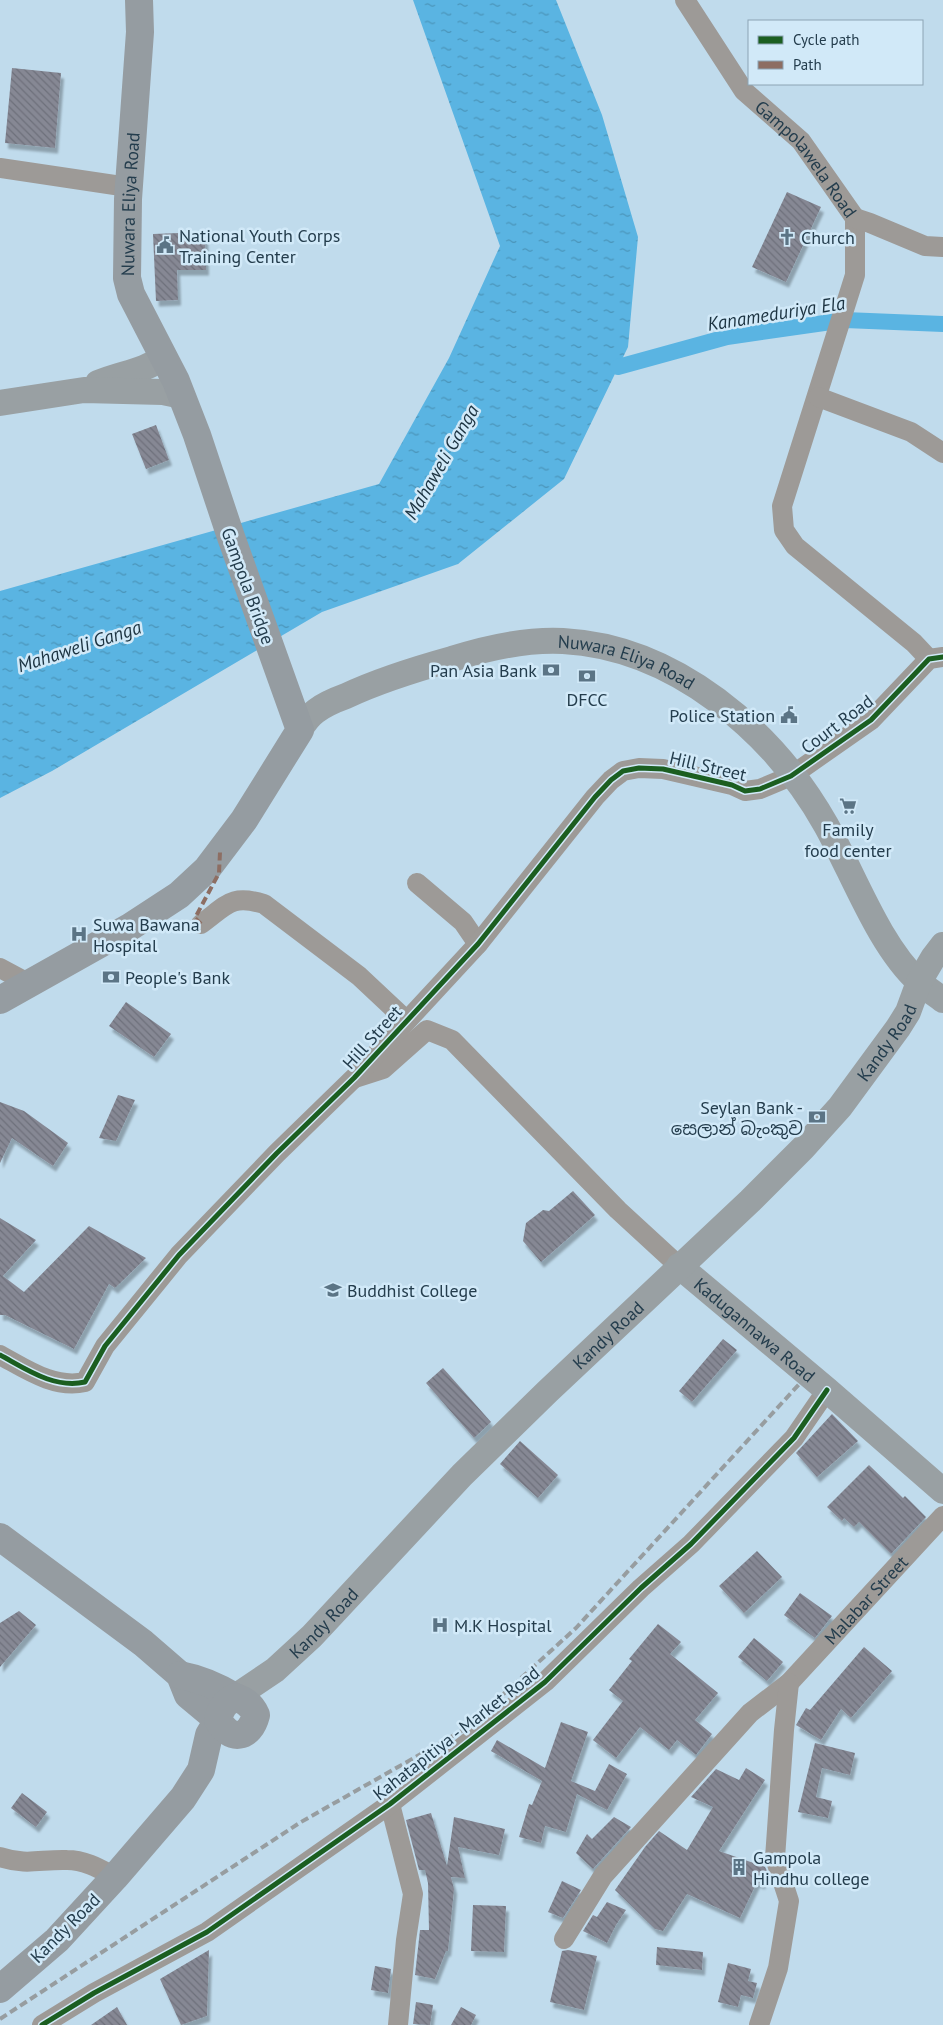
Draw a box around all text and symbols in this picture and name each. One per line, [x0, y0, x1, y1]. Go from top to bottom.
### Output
legend [748, 20, 923, 85]
text: Cycle path [793, 30, 859, 49]
text: Path [793, 55, 822, 74]
street label: Gampolawela Road [751, 95, 862, 222]
street label: Nuwara Eliya Road [116, 131, 144, 276]
place label: National Youth Corps Training Center [179, 224, 340, 268]
place label: Church [801, 226, 855, 249]
church icon: Church [777, 227, 797, 247]
public building icon: National Youth Corps Training Center [155, 235, 175, 255]
water label: Kanameduriya Ela [705, 290, 847, 336]
water label: Mahaweli Ganga [398, 400, 484, 524]
street label: Gampola Bridge [216, 524, 280, 648]
water label: Mahaweli Ganga [14, 614, 145, 677]
street label: Nuwara Eliya Road [557, 629, 699, 694]
place label: Pan Asia Bank [430, 659, 537, 682]
bank icon: Pan Asia Bank [541, 660, 561, 680]
bank icon: DFCC [577, 666, 597, 686]
place label: DFCC [566, 688, 608, 711]
street label: Court Road [796, 689, 878, 759]
place label: Police Station [669, 704, 775, 727]
public building icon: Police Station [779, 705, 799, 725]
street label: Hill Street [667, 746, 749, 786]
supermarket icon: Family food center [838, 796, 858, 816]
place label: Family food center [804, 818, 892, 862]
place label: Suwa Bawana Hospital [93, 913, 200, 957]
hospital icon: Suwa Bawana Hospital [69, 924, 89, 944]
place label: People's Bank [125, 966, 230, 989]
bank icon: People's Bank [101, 967, 121, 987]
street label: Hill Street [337, 1000, 407, 1074]
street label: Kandy Road [851, 1001, 921, 1086]
place label: Seylan Bank - සෙලාන් බැංකුව [671, 1096, 803, 1140]
bank icon: Seylan Bank - සෙලාන් බැංකුව [807, 1107, 827, 1127]
street label: Kadugannawa Road [690, 1272, 820, 1387]
place label: Buddhist College [347, 1279, 477, 1302]
school or university icon: Buddhist College [323, 1280, 343, 1300]
street label: Kandy Road [567, 1296, 648, 1374]
street label: Malabar Street [819, 1550, 913, 1649]
street label: Kandy Road [284, 1583, 363, 1663]
place label: M.K Hospital [454, 1614, 552, 1637]
hospital icon: M.K Hospital [430, 1615, 450, 1635]
street label: Kahatapitiya - Market Road [368, 1661, 544, 1805]
place label: Gampola Hindhu college [753, 1846, 869, 1890]
building icon: Gampola Hindhu college [729, 1857, 749, 1877]
street label: Kandy Road [25, 1888, 105, 1968]

